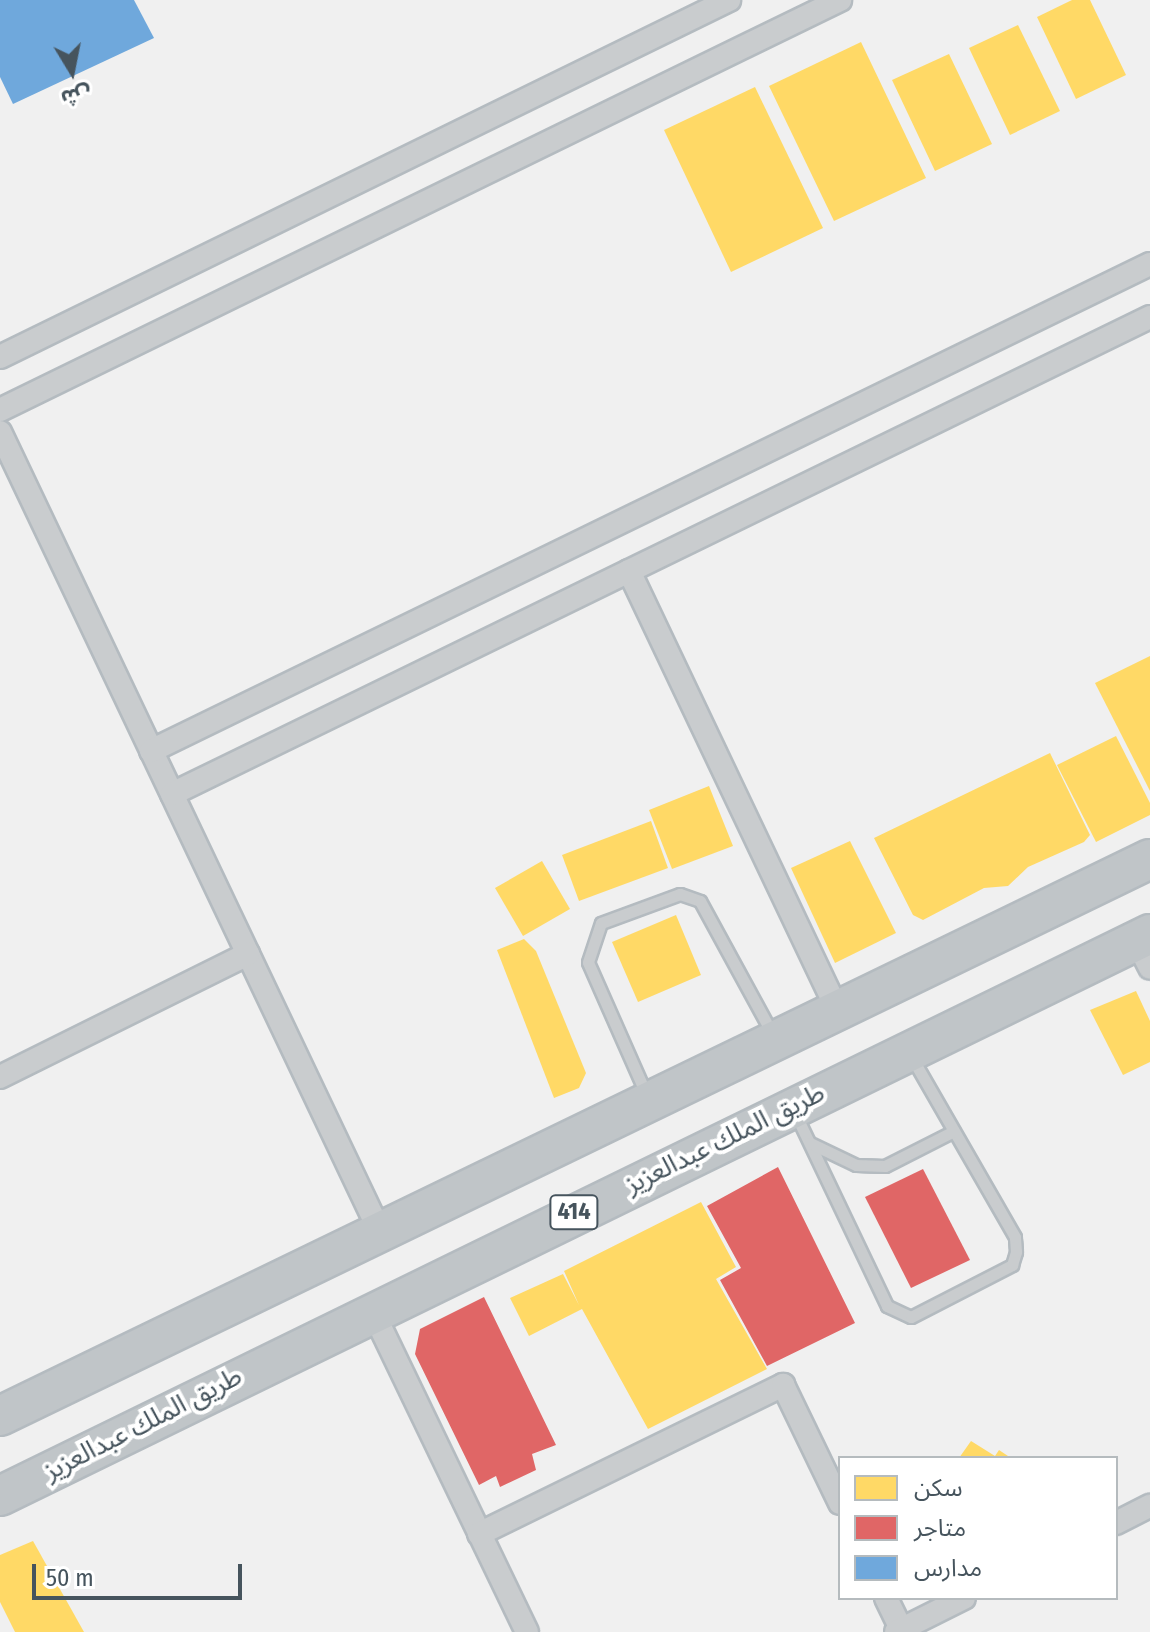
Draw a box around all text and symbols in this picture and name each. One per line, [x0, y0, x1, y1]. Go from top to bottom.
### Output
north arrow [32, 32, 112, 112]
text: ش [59, 80, 93, 112]
street label: طريق الملك عبدالعزيز [620, 1077, 830, 1201]
road number: 414 [548, 1192, 600, 1232]
street label: طريق الملك عبدالعزيز [39, 1361, 247, 1487]
legend [838, 1456, 1118, 1600]
text: سكن [914, 1474, 963, 1502]
text: متاجر [914, 1514, 966, 1542]
scale bar [36, 1548, 246, 1598]
text: مدارس [914, 1554, 982, 1582]
text: 50 m [46, 1564, 94, 1592]

